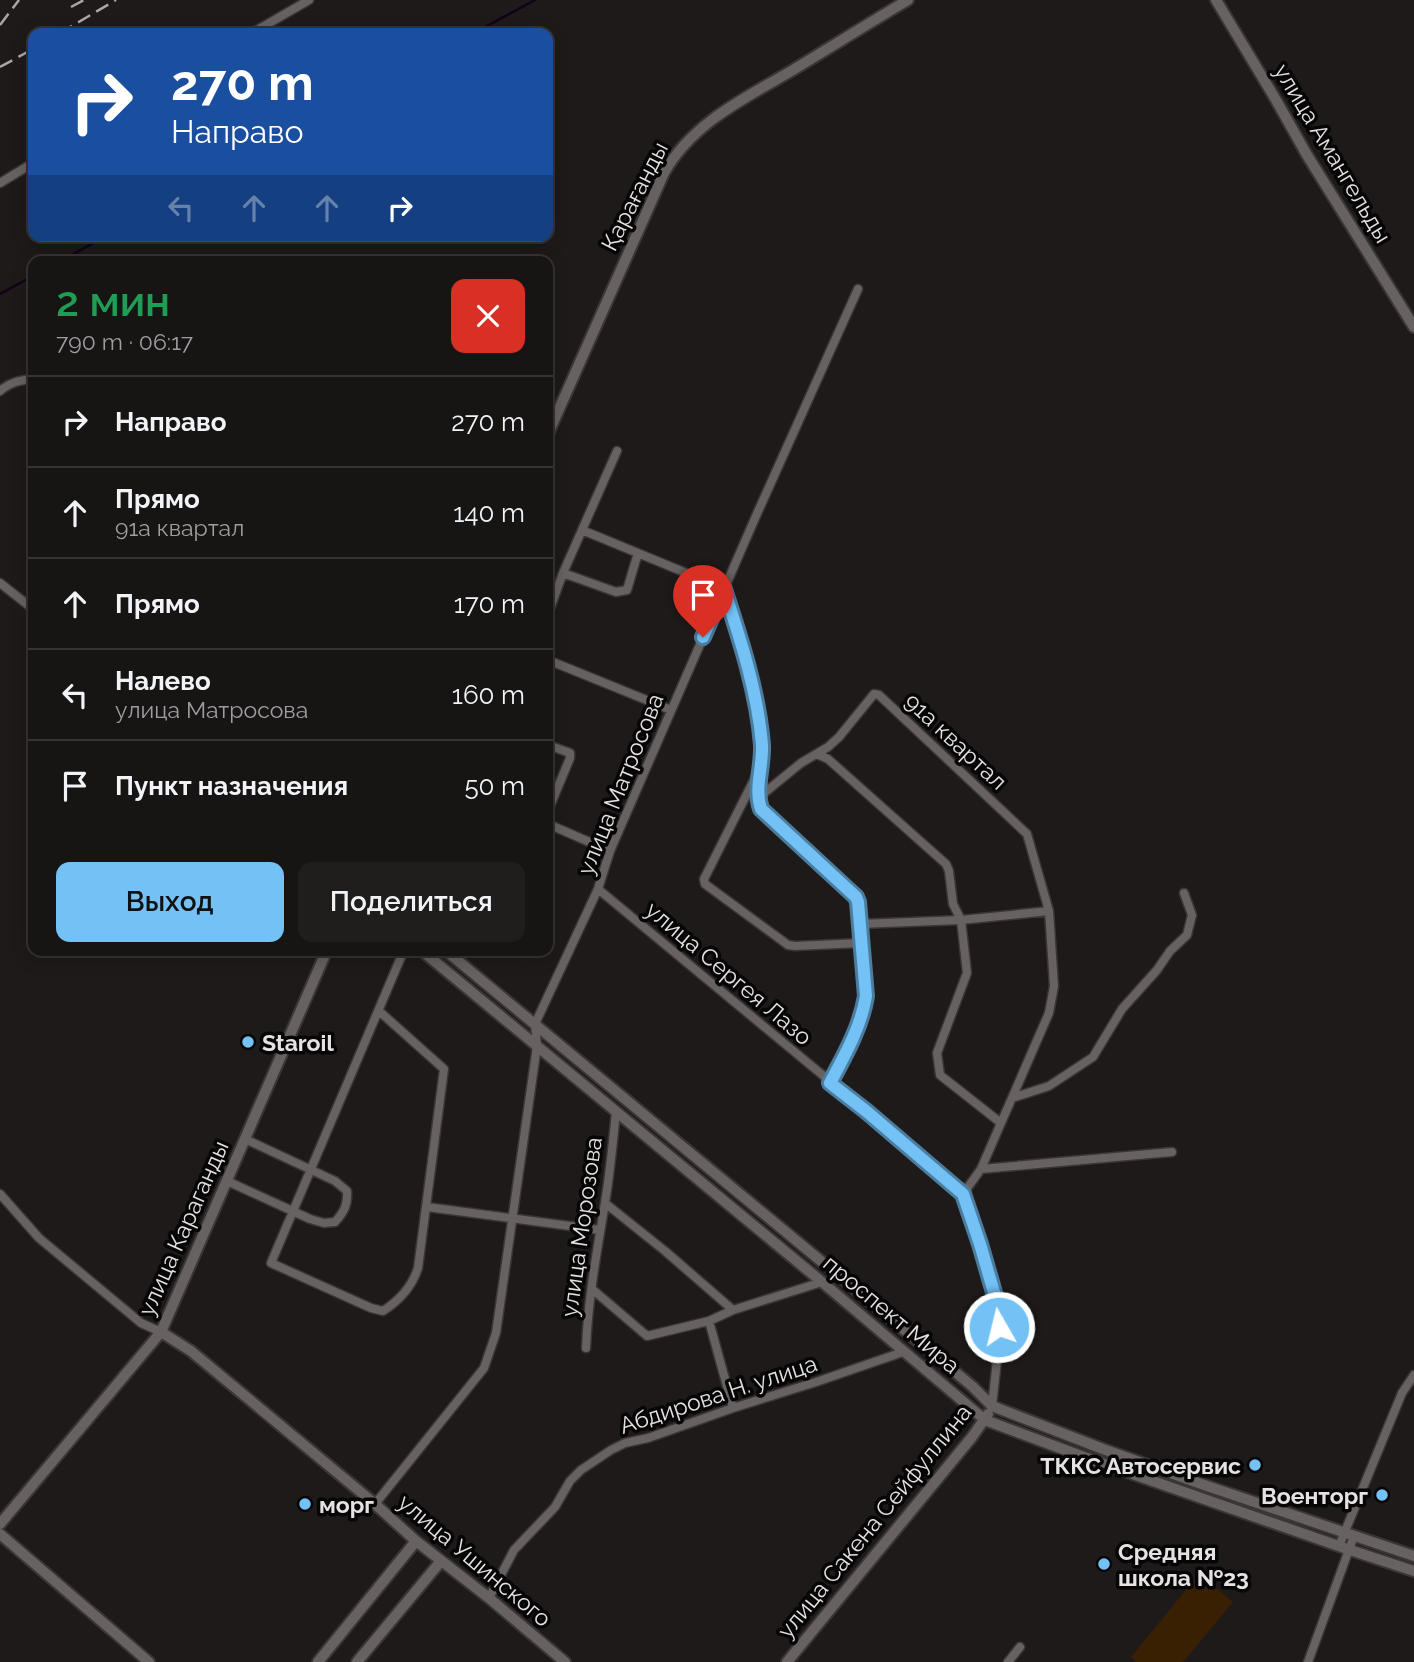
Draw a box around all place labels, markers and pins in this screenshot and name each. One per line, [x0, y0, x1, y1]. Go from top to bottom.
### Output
pin [673, 565, 733, 637]
place label: Staroil [262, 1029, 334, 1056]
marker: Staroil [240, 1034, 256, 1050]
place label: ТККС Автосервис [1040, 1452, 1241, 1479]
marker: ТККС Автосервис [1247, 1457, 1263, 1473]
place label: Военторг [1261, 1482, 1368, 1509]
marker: Военторг [1374, 1487, 1390, 1503]
place label: морг [319, 1491, 374, 1518]
marker: морг [297, 1496, 313, 1512]
place label: Средняя школа №23 [1118, 1538, 1249, 1591]
marker: Средняя школа №23 [1096, 1556, 1112, 1572]

